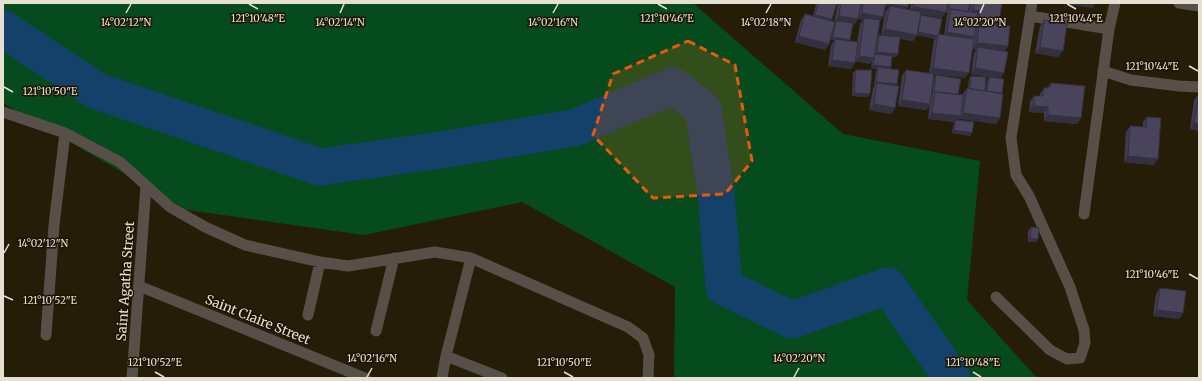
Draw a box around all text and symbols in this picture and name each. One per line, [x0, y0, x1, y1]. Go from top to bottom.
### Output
text: 121°10'48"E [231, 12, 286, 25]
text: 121°10'46"E [640, 12, 694, 25]
text: 121°10'44"E [1049, 12, 1103, 25]
text: 14°02'12"N [101, 16, 152, 29]
text: 14°02'14"N [315, 16, 365, 29]
text: 14°02'16"N [528, 16, 578, 29]
text: 14°02'18"N [741, 16, 792, 29]
text: 14°02'20"N [954, 16, 1007, 29]
text: 121°10'44"E [1125, 60, 1179, 73]
text: 121°10'50"E [23, 85, 78, 98]
street label: Saint Agatha Street [113, 220, 138, 342]
text: 14°02'12"N [18, 237, 69, 250]
text: 121°10'46"E [1125, 268, 1179, 281]
street label: Saint Claire Street [203, 291, 313, 348]
text: 121°10'52"E [23, 294, 78, 307]
text: 14°02'16"N [347, 352, 397, 365]
text: 14°02'20"N [773, 352, 826, 365]
text: 121°10'52"E [128, 356, 183, 369]
text: 121°10'50"E [537, 356, 592, 369]
text: 121°10'48"E [946, 356, 1001, 369]

